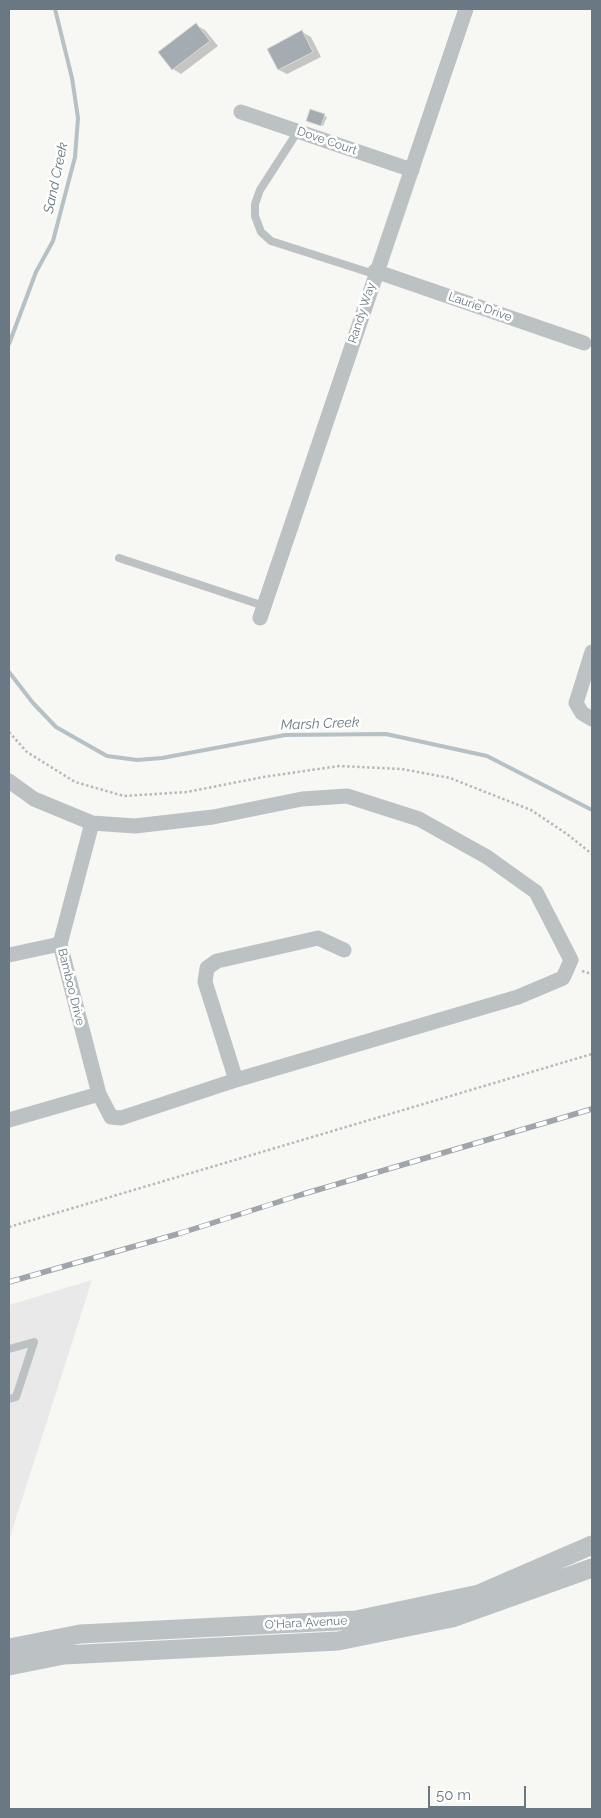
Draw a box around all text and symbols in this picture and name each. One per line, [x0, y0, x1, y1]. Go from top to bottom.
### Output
street label: Dove Court [295, 124, 359, 158]
water label: Sand Creek [40, 141, 72, 215]
street label: Randy Way [345, 281, 379, 345]
street label: Laurie Drive [446, 289, 514, 325]
water label: Marsh Creek [280, 714, 360, 734]
street label: Bamboo Drive [54, 947, 88, 1027]
street label: O'Hara Avenue [264, 1614, 348, 1632]
scale bar [431, 1776, 528, 1808]
text: 50 m [436, 1786, 471, 1804]

